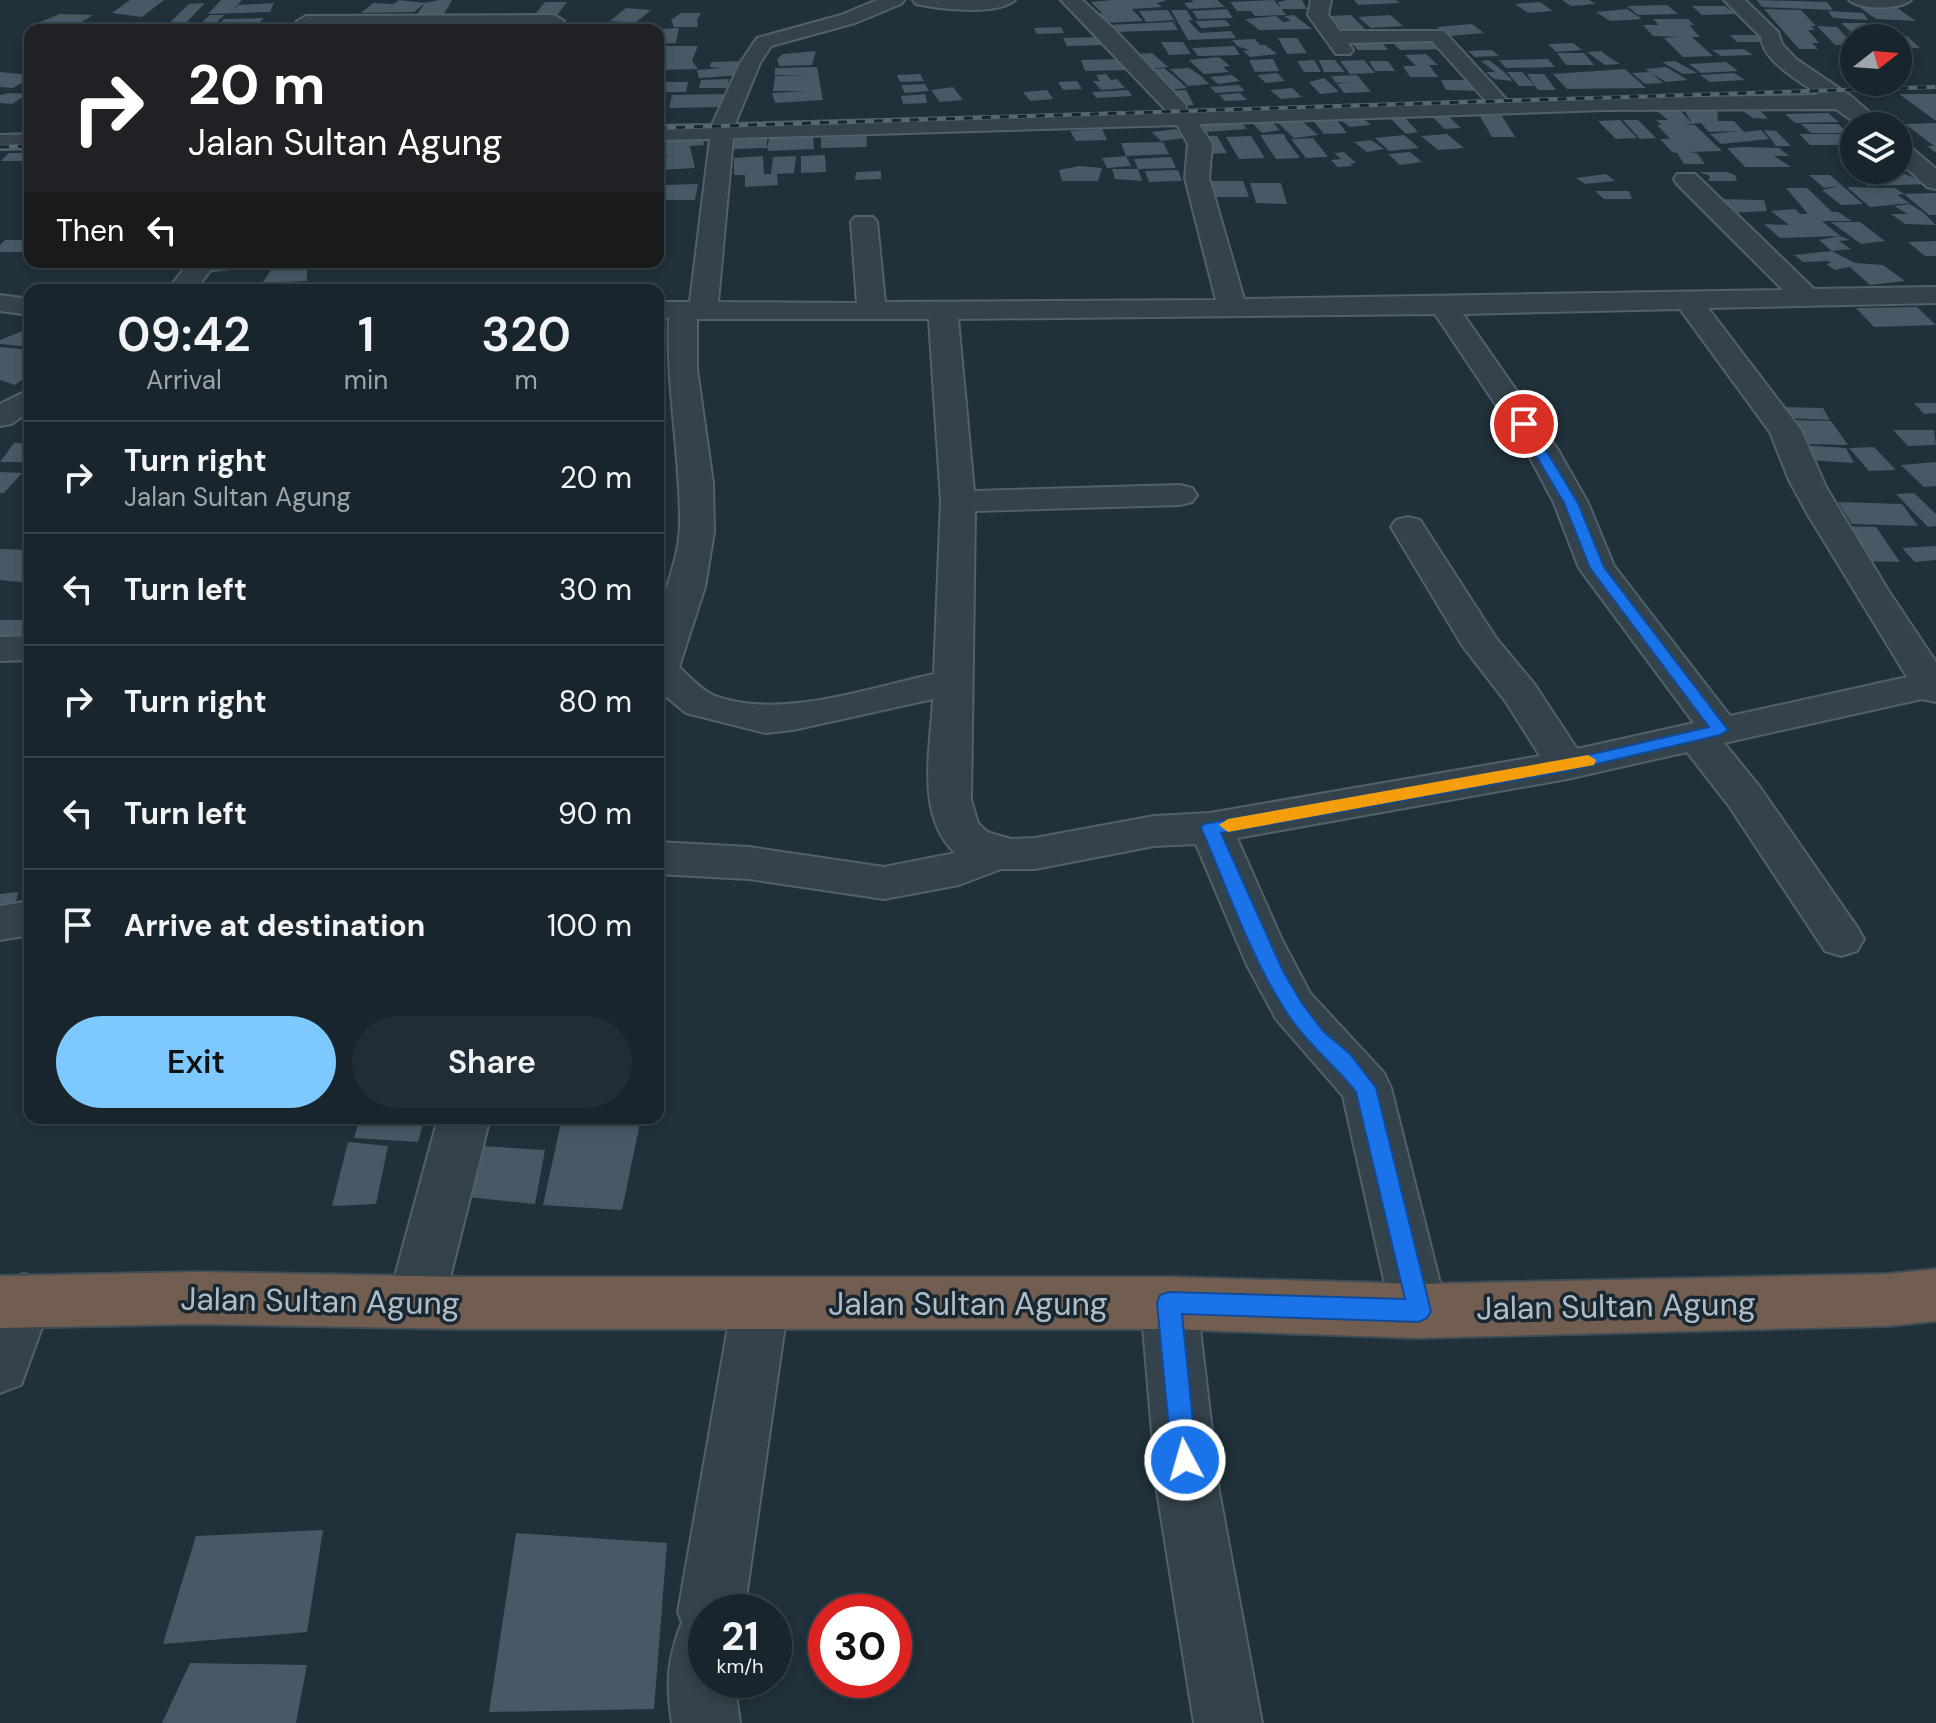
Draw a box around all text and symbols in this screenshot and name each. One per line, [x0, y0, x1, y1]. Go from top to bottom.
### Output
north arrow [1840, 24, 1912, 96]
map controls [1840, 24, 1912, 184]
text: 20 m [188, 48, 325, 121]
icon: right [56, 56, 160, 160]
button: layers [1840, 112, 1912, 184]
text: Jalan Sultan Agung [188, 119, 502, 166]
icon: left [140, 208, 184, 252]
text: Then [56, 211, 124, 250]
text: 09:42 [117, 303, 251, 366]
text: 1 [358, 303, 374, 366]
text: 320 [481, 303, 571, 366]
text: Arrival [146, 363, 222, 397]
text: min [344, 363, 388, 397]
text: m [514, 363, 538, 397]
pin [1490, 390, 1558, 458]
icon: arrive [1502, 402, 1546, 446]
text: Turn right [124, 441, 267, 480]
icon: right [56, 455, 100, 499]
text: 20 m [560, 458, 632, 497]
text: Jalan Sultan Agung [124, 480, 351, 514]
icon: left [56, 567, 100, 611]
text: Turn left [124, 570, 247, 609]
text: 30 m [559, 570, 632, 609]
icon: right [56, 679, 100, 723]
text: Turn right [124, 682, 267, 721]
text: 80 m [559, 682, 632, 721]
icon: left [56, 791, 100, 835]
text: Turn left [124, 794, 247, 833]
text: 90 m [558, 794, 632, 833]
icon: arrive [56, 903, 100, 947]
text: Arrive at destination [124, 906, 425, 945]
text: 100 m [547, 906, 632, 945]
button: Exit [56, 1016, 336, 1108]
button: Share [352, 1016, 632, 1108]
street label: Jalan Sultan Agung [180, 1278, 460, 1324]
street label: Jalan Sultan Agung [828, 1283, 1108, 1325]
street label: Jalan Sultan Agung [1476, 1283, 1756, 1329]
position arrow [1143, 1418, 1227, 1502]
speed limit sign: 30 [808, 1594, 912, 1698]
text: 21 [721, 1610, 759, 1662]
text: km/h [716, 1653, 764, 1679]

